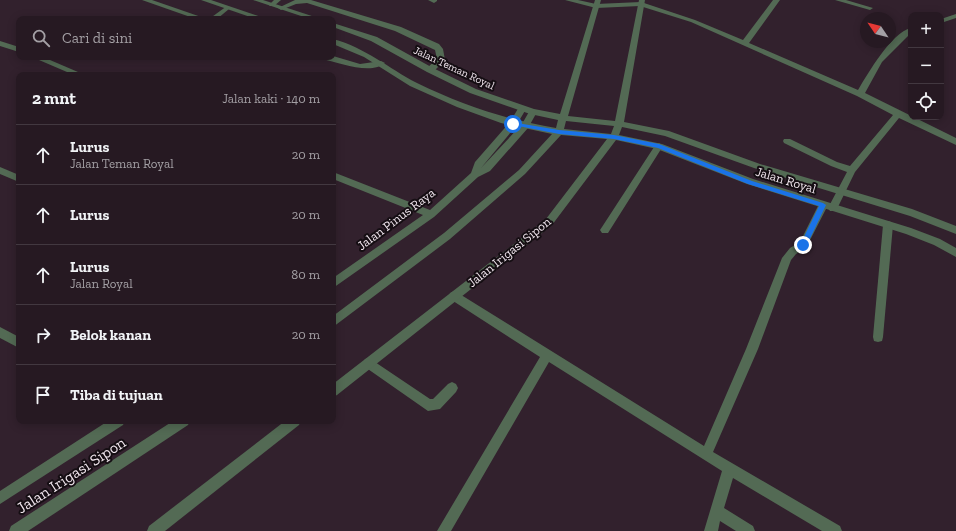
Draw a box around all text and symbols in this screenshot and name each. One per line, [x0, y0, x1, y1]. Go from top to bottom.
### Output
north arrow [860, 12, 896, 48]
map controls [908, 12, 944, 120]
button: + [908, 12, 944, 48]
search box [16, 16, 336, 60]
icon: search [30, 27, 52, 49]
text: Cari di sini [62, 29, 132, 47]
street label: Jalan Teman Royal [411, 44, 497, 92]
button: − [908, 48, 944, 84]
button: locate [908, 84, 944, 120]
text: 2 mnt [32, 88, 76, 108]
text: Jalan kaki · 140 m [222, 91, 320, 106]
route start [504, 115, 522, 133]
text: Lurus [70, 138, 109, 156]
icon: ahead [32, 144, 54, 166]
text: 20 m [292, 147, 320, 162]
text: Jalan Teman Royal [70, 156, 174, 171]
street label: Jalan Royal [754, 164, 819, 196]
street label: Jalan Pinus Raya [354, 184, 438, 253]
icon: ahead [32, 204, 54, 226]
text: Lurus [70, 206, 109, 224]
text: 20 m [292, 207, 320, 222]
street label: Jalan Irigasi Sipon [464, 213, 554, 290]
route end [794, 236, 812, 254]
text: Lurus [70, 258, 109, 276]
icon: ahead [32, 264, 54, 286]
text: 80 m [291, 267, 320, 282]
text: Jalan Royal [70, 276, 133, 291]
icon: right [32, 324, 54, 346]
text: Belok kanan [70, 326, 151, 344]
text: 20 m [292, 327, 320, 342]
icon: arrive [32, 384, 54, 406]
text: Tiba di tujuan [70, 386, 163, 404]
street label: Jalan Irigasi Sipon [13, 432, 130, 517]

